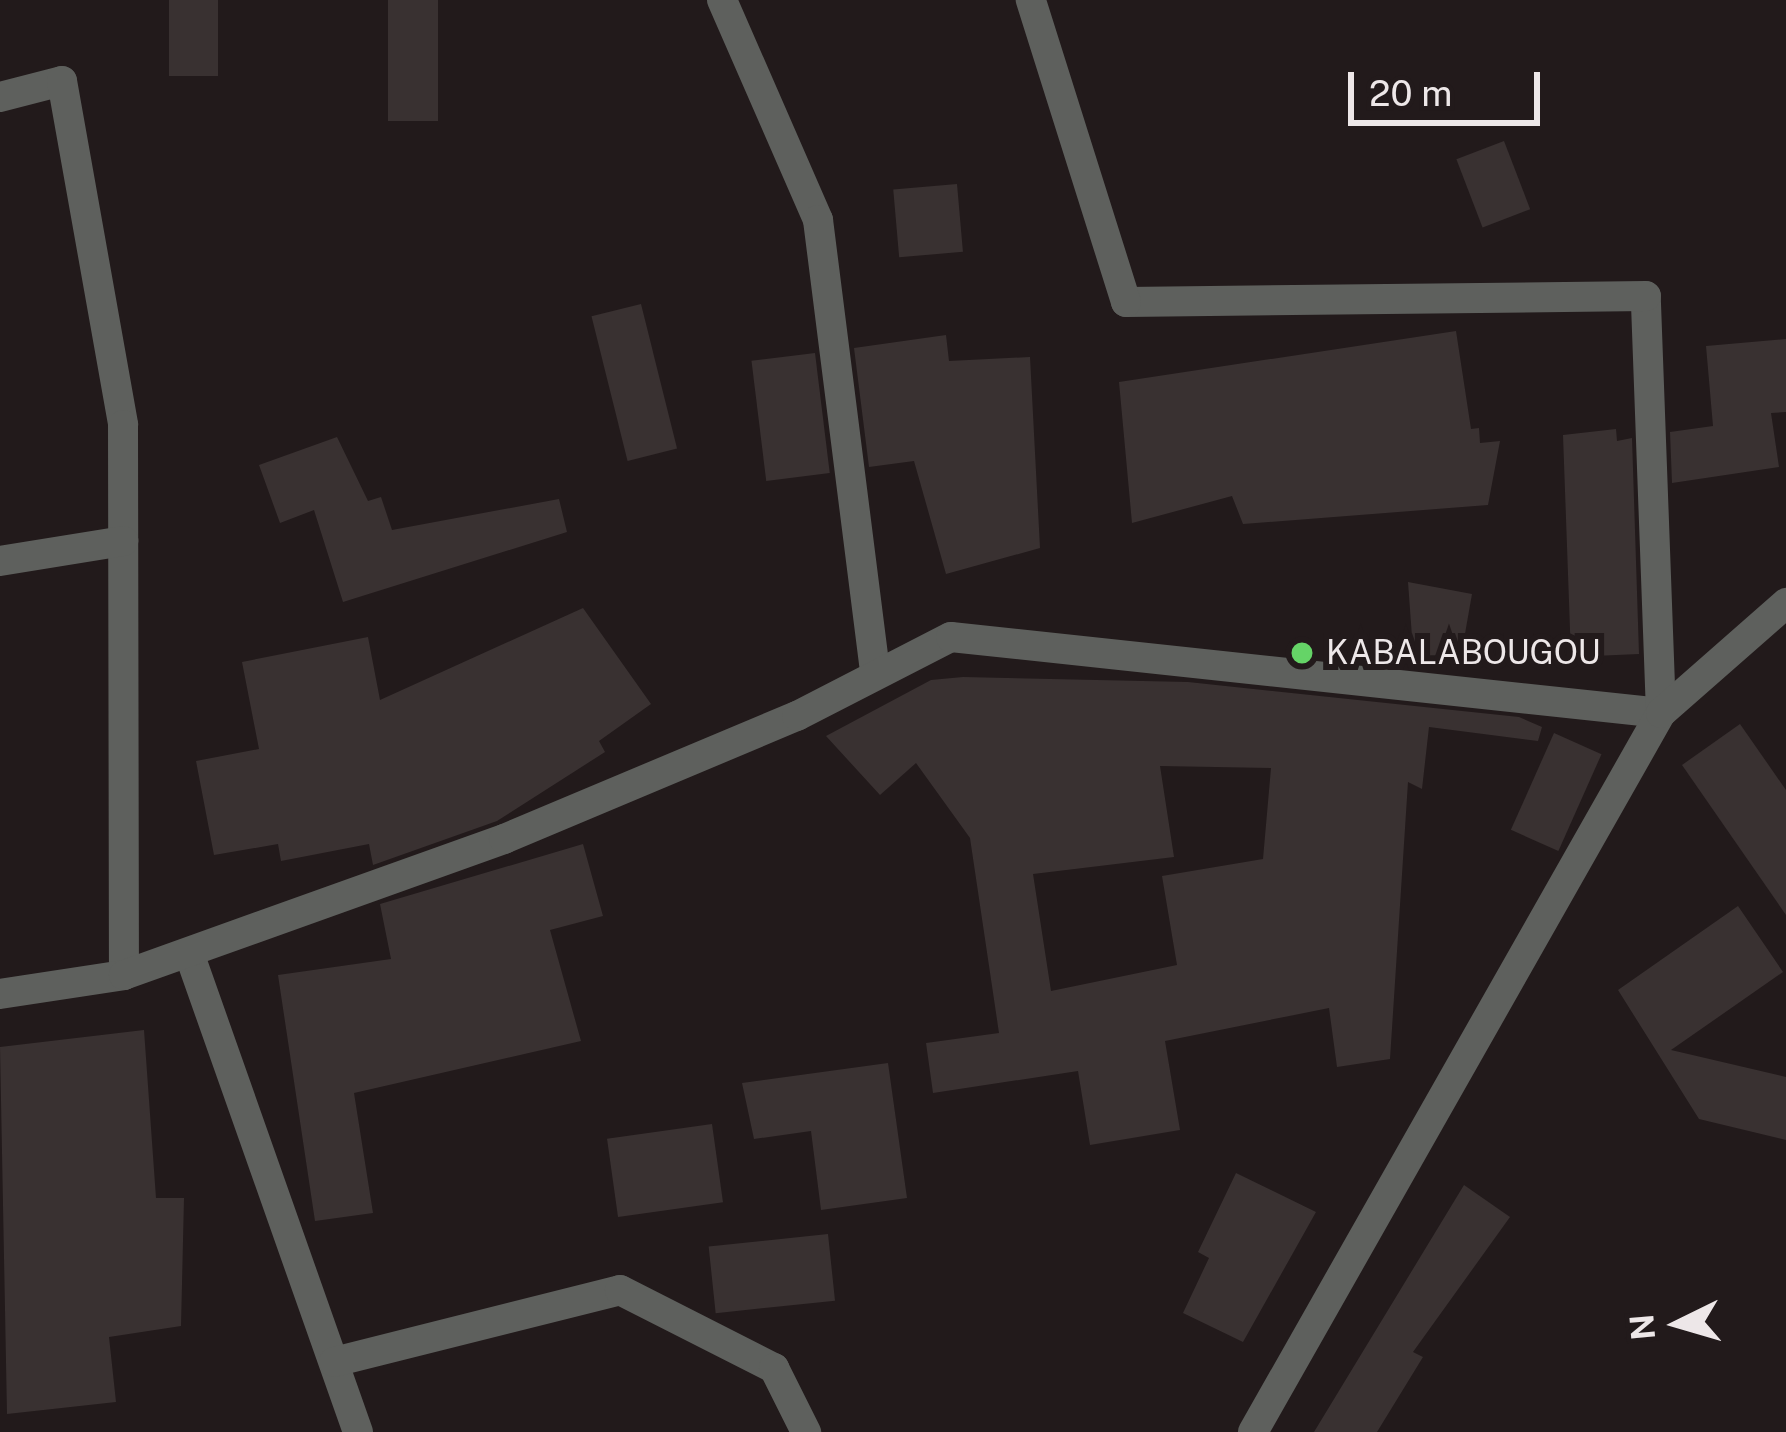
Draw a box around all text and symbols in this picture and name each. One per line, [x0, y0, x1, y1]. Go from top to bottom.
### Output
scale bar [1354, 48, 1546, 122]
text: 20 m [1369, 72, 1452, 114]
place label: KABALABOUGOU [1326, 633, 1601, 673]
marker: KABALABOUGOU [1289, 640, 1315, 666]
north arrow [1618, 1264, 1738, 1384]
text: N [1622, 1313, 1662, 1342]

